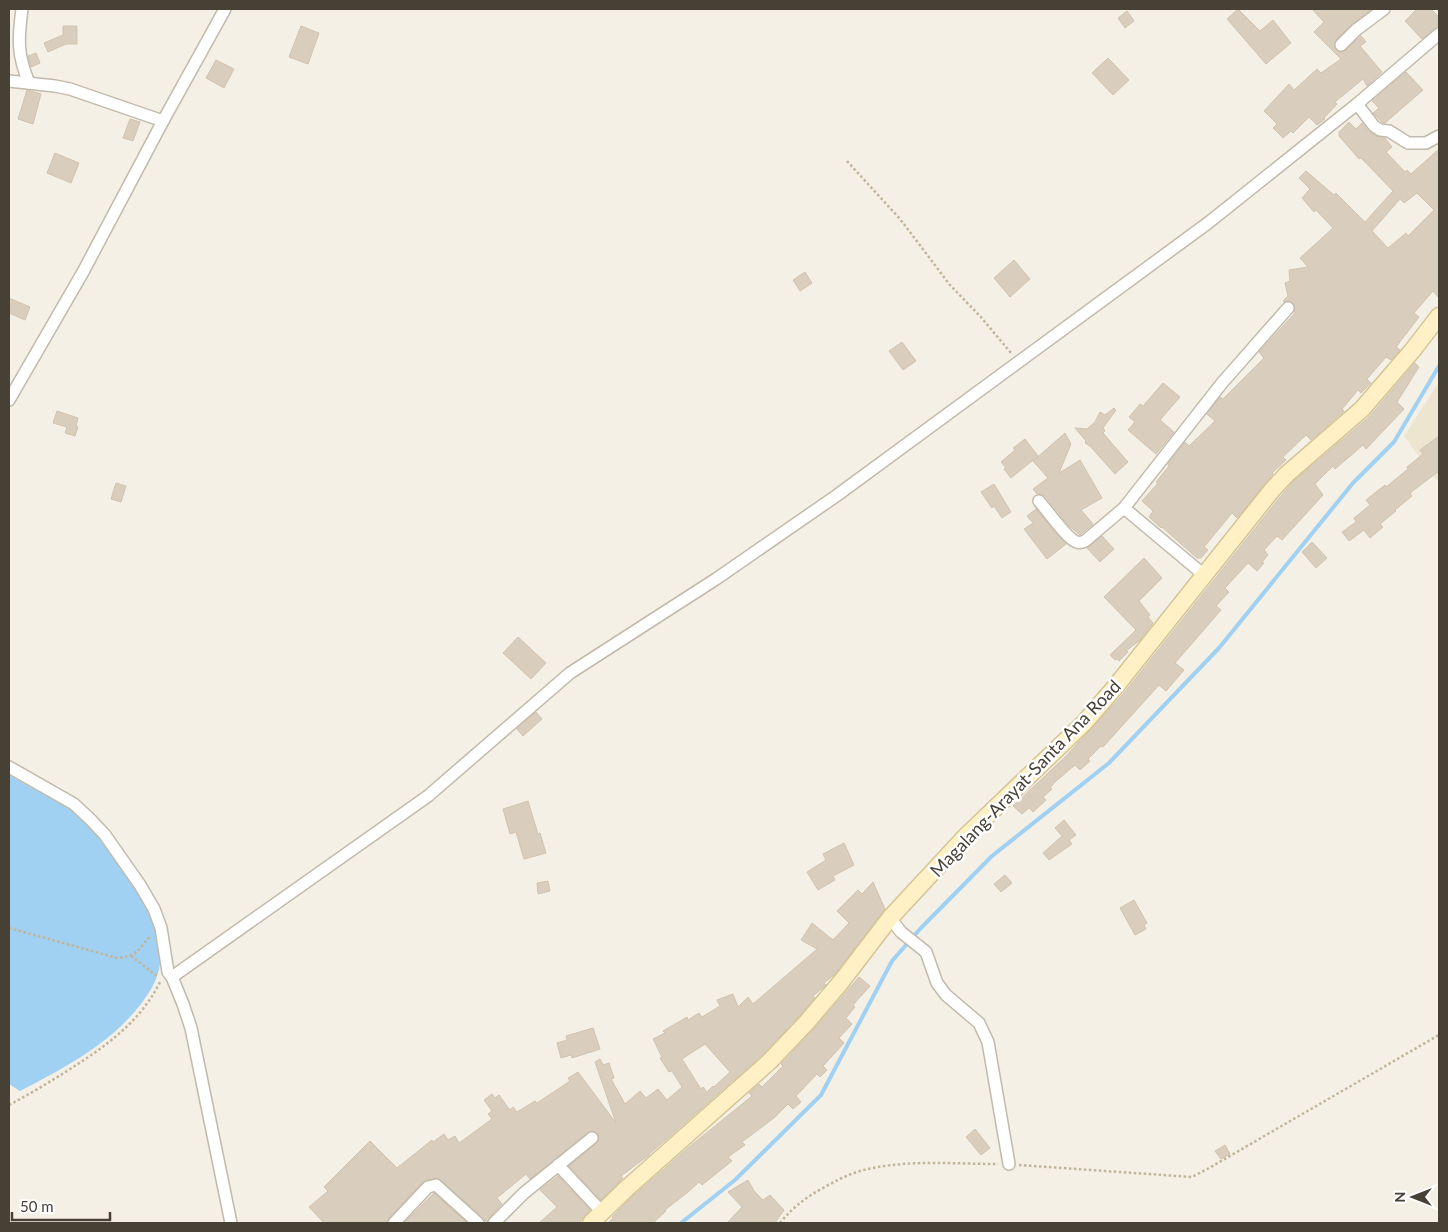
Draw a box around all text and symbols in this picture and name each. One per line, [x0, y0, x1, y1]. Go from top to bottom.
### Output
street label: Magalang-Arayat-Santa Ana Road [925, 675, 1125, 881]
north arrow [1388, 1172, 1438, 1222]
scale bar [12, 1190, 110, 1222]
text: N [1391, 1192, 1408, 1202]
text: 50 m [20, 1197, 54, 1215]

